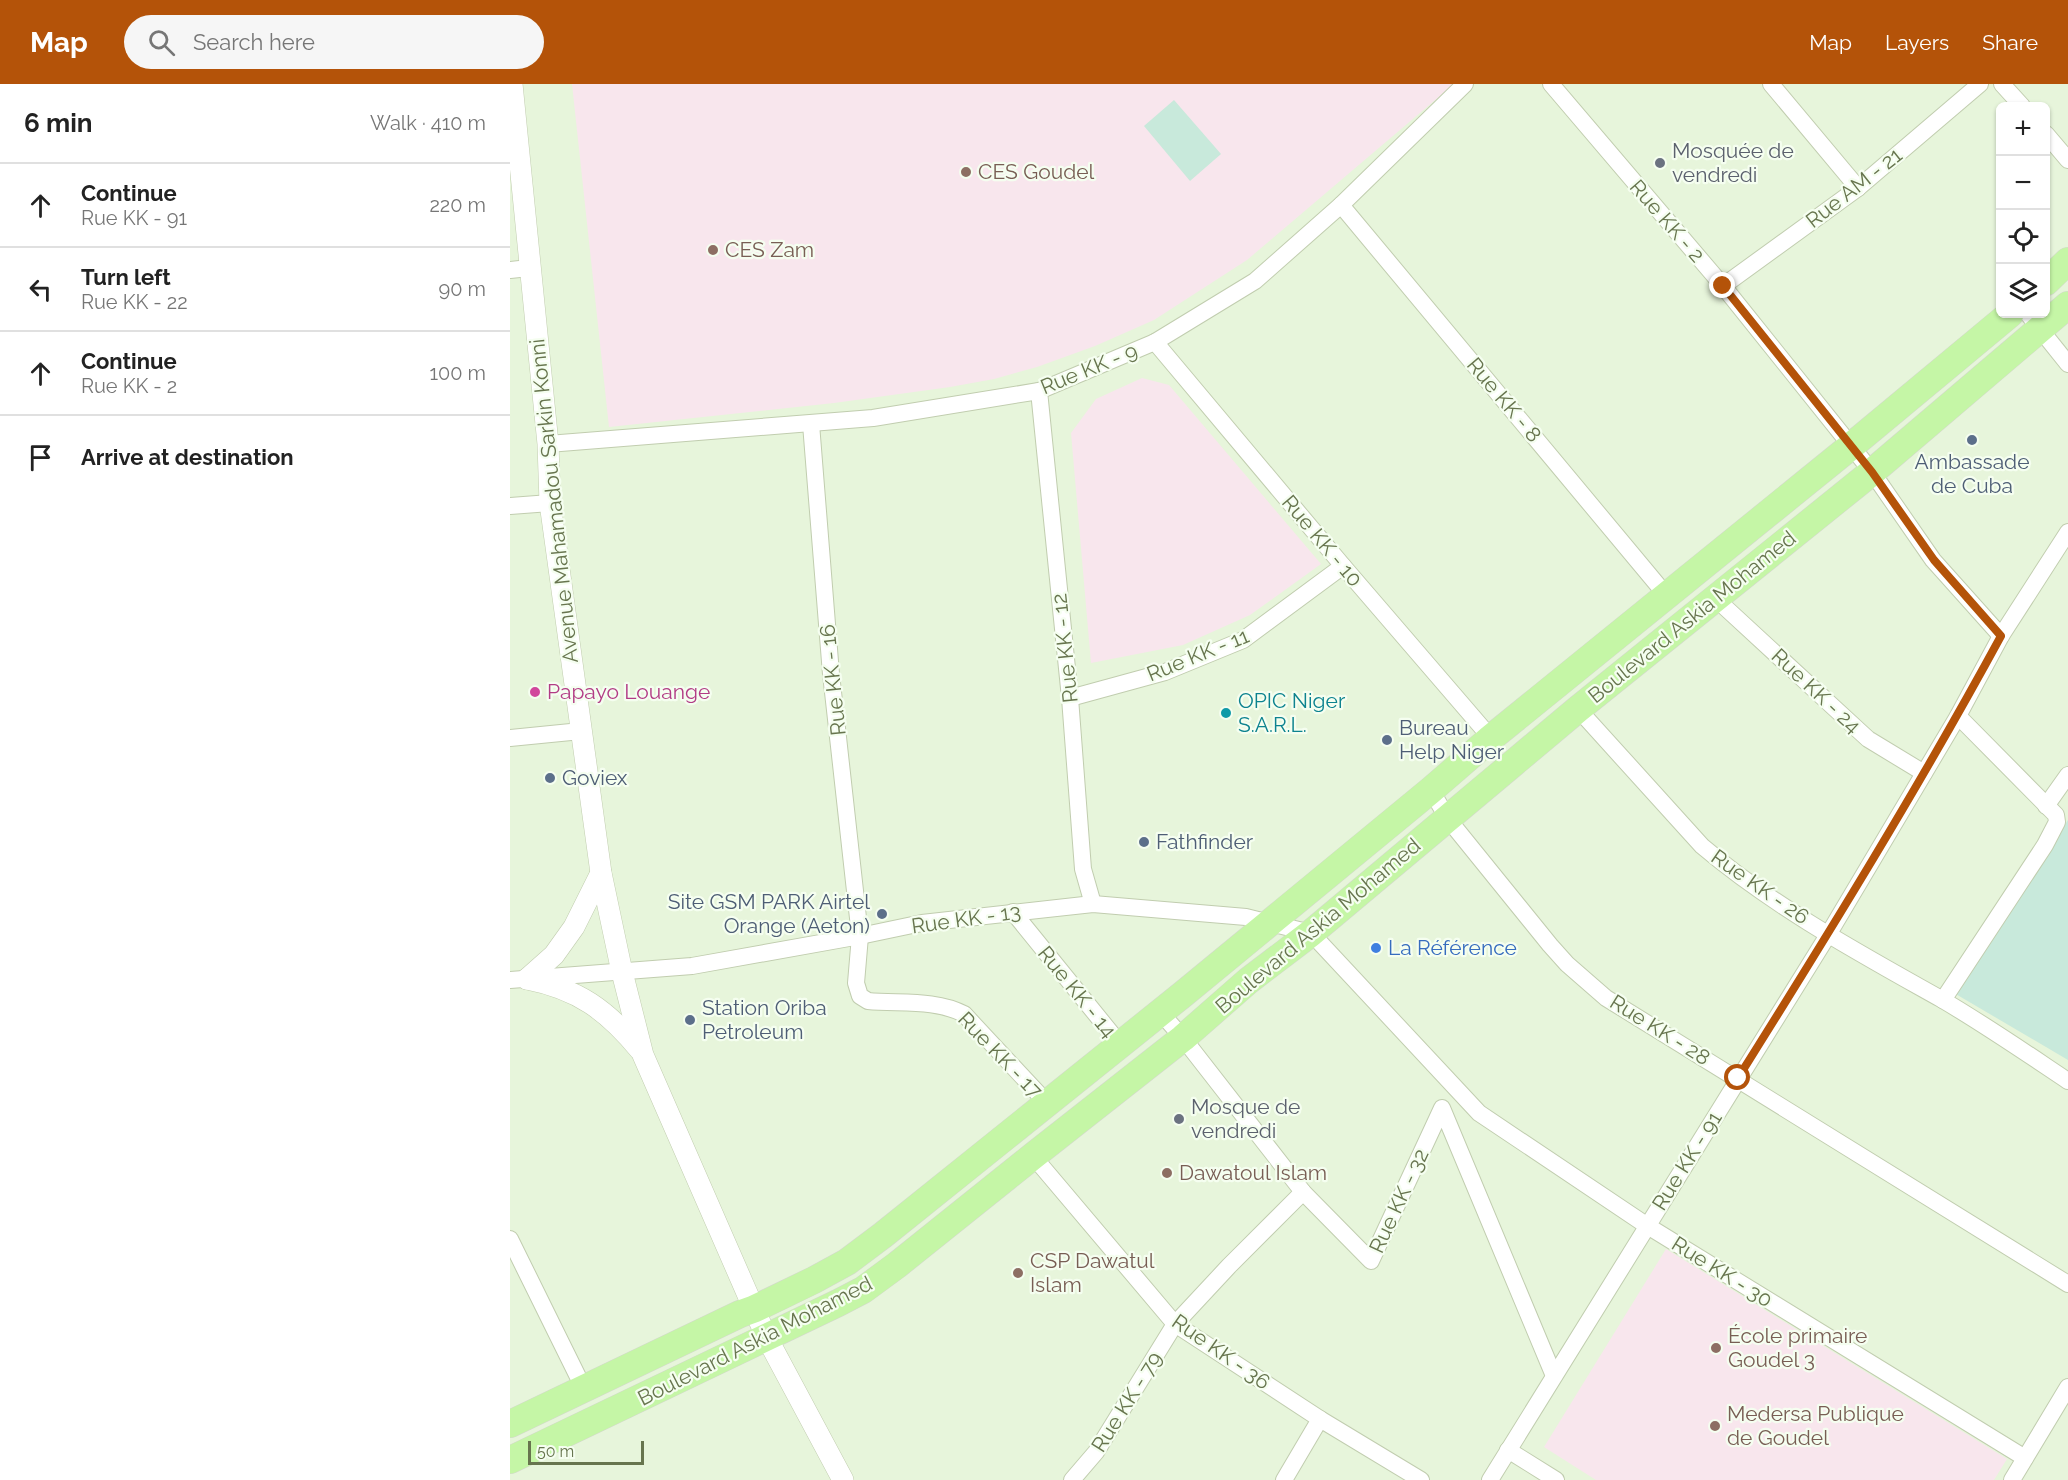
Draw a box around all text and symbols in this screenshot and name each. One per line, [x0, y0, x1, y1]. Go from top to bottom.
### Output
search box [124, 15, 544, 69]
text: Map [30, 26, 88, 59]
icon: search [145, 26, 178, 59]
text: Search here [193, 29, 315, 55]
text: Map [1809, 30, 1852, 55]
text: Layers [1885, 30, 1949, 55]
text: Share [1982, 30, 2038, 55]
map controls [1996, 102, 2050, 318]
button: + [1996, 102, 2050, 156]
text: 6 min [24, 108, 93, 138]
text: Walk · 410 m [370, 111, 486, 135]
place label: Mosquée de vendredi [1672, 138, 1794, 187]
street label: Rue AM - 21 [1801, 142, 1907, 233]
marker: Mosquée de vendredi [1653, 156, 1667, 170]
button: − [1996, 156, 2050, 210]
place label: CES Goudel [978, 159, 1095, 184]
marker: CES Goudel [959, 165, 973, 179]
street label: Rue KK - 2 [1625, 174, 1710, 267]
text: Continue [81, 180, 177, 206]
icon: ahead [24, 189, 57, 222]
text: 220 m [429, 193, 486, 217]
text: Rue KK - 91 [81, 206, 187, 230]
button: locate [1996, 210, 2050, 264]
place label: CES Zam [725, 237, 814, 262]
marker: CES Zam [706, 243, 720, 257]
text: Turn left [81, 264, 171, 290]
button: layers [1996, 264, 2050, 318]
route end [1709, 272, 1735, 298]
icon: left [24, 273, 57, 306]
text: 90 m [439, 277, 486, 301]
text: Rue KK - 22 [81, 290, 188, 314]
street label: Avenue Mahamadou Sarkin Konni [524, 338, 583, 664]
street label: Rue KK - 9 [1037, 338, 1141, 399]
text: Continue [81, 348, 177, 374]
street label: Rue KK - 8 [1462, 352, 1547, 447]
icon: ahead [24, 357, 57, 390]
text: 100 m [429, 361, 486, 385]
text: Rue KK - 2 [81, 374, 177, 398]
marker: Ambassade de Cuba [1965, 433, 1979, 447]
icon: arrive [24, 441, 57, 474]
text: Arrive at destination [81, 444, 294, 470]
place label: Ambassade de Cuba [1914, 449, 2030, 498]
street label: Rue KK - 10 [1277, 490, 1368, 592]
street label: Boulevard Askia Mohamed [1583, 525, 1800, 708]
street label: Rue KK - 12 [1046, 592, 1083, 704]
street label: Rue KK - 16 [814, 623, 851, 737]
street label: Rue KK - 11 [1143, 623, 1253, 686]
street label: Rue KK - 24 [1767, 643, 1866, 738]
place label: Papayo Louange [547, 679, 710, 704]
marker: Papayo Louange [528, 685, 542, 699]
place label: OPIC Niger S.A.R.L. [1238, 688, 1346, 737]
marker: OPIC Niger S.A.R.L. [1219, 706, 1233, 720]
place label: Bureau Help Niger [1399, 715, 1505, 764]
marker: Bureau Help Niger [1380, 733, 1394, 747]
place label: Goviex [562, 765, 628, 790]
marker: Goviex [543, 771, 557, 785]
place label: Fathfinder [1156, 829, 1254, 854]
street label: Boulevard Askia Mohamed [1210, 833, 1425, 1019]
marker: Fathfinder [1137, 835, 1151, 849]
street label: Rue KK - 26 [1707, 844, 1814, 929]
place label: Site GSM PARK Airtel Orange (Aeton) [668, 889, 870, 938]
street label: Rue KK - 13 [910, 898, 1022, 939]
marker: Site GSM PARK Airtel Orange (Aeton) [875, 907, 889, 921]
place label: La Référence [1388, 935, 1517, 960]
street label: Rue KK - 14 [1033, 941, 1122, 1042]
marker: La Référence [1369, 941, 1383, 955]
street label: Rue KK - 28 [1606, 989, 1715, 1070]
place label: Station Oriba Petroleum [702, 995, 827, 1044]
street label: Rue KK - 17 [953, 1006, 1048, 1103]
marker: Station Oriba Petroleum [683, 1013, 697, 1027]
route start [1724, 1064, 1750, 1090]
place label: Mosque de vendredi [1191, 1094, 1300, 1143]
street label: Rue KK - 91 [1646, 1107, 1727, 1215]
marker: Mosque de vendredi [1172, 1112, 1186, 1126]
street label: Rue KK - 32 [1364, 1145, 1434, 1257]
place label: Dawatoul Islam [1179, 1160, 1327, 1185]
marker: Dawatoul Islam [1160, 1166, 1174, 1180]
street label: Rue KK - 30 [1667, 1231, 1777, 1312]
place label: CSP Dawatul Islam [1030, 1248, 1155, 1297]
marker: CSP Dawatul Islam [1011, 1266, 1025, 1280]
street label: Boulevard Askia Mohamed [633, 1270, 876, 1411]
street label: Rue KK - 36 [1167, 1309, 1275, 1395]
place label: École primaire Goudel 3 [1728, 1323, 1867, 1372]
marker: École primaire Goudel 3 [1709, 1341, 1723, 1355]
street label: Rue KK - 79 [1086, 1347, 1167, 1456]
place label: Medersa Publique de Goudel [1727, 1401, 1904, 1450]
marker: Medersa Publique de Goudel [1708, 1419, 1722, 1433]
scale bar [528, 1438, 644, 1466]
text: 50 m [537, 1442, 574, 1461]

